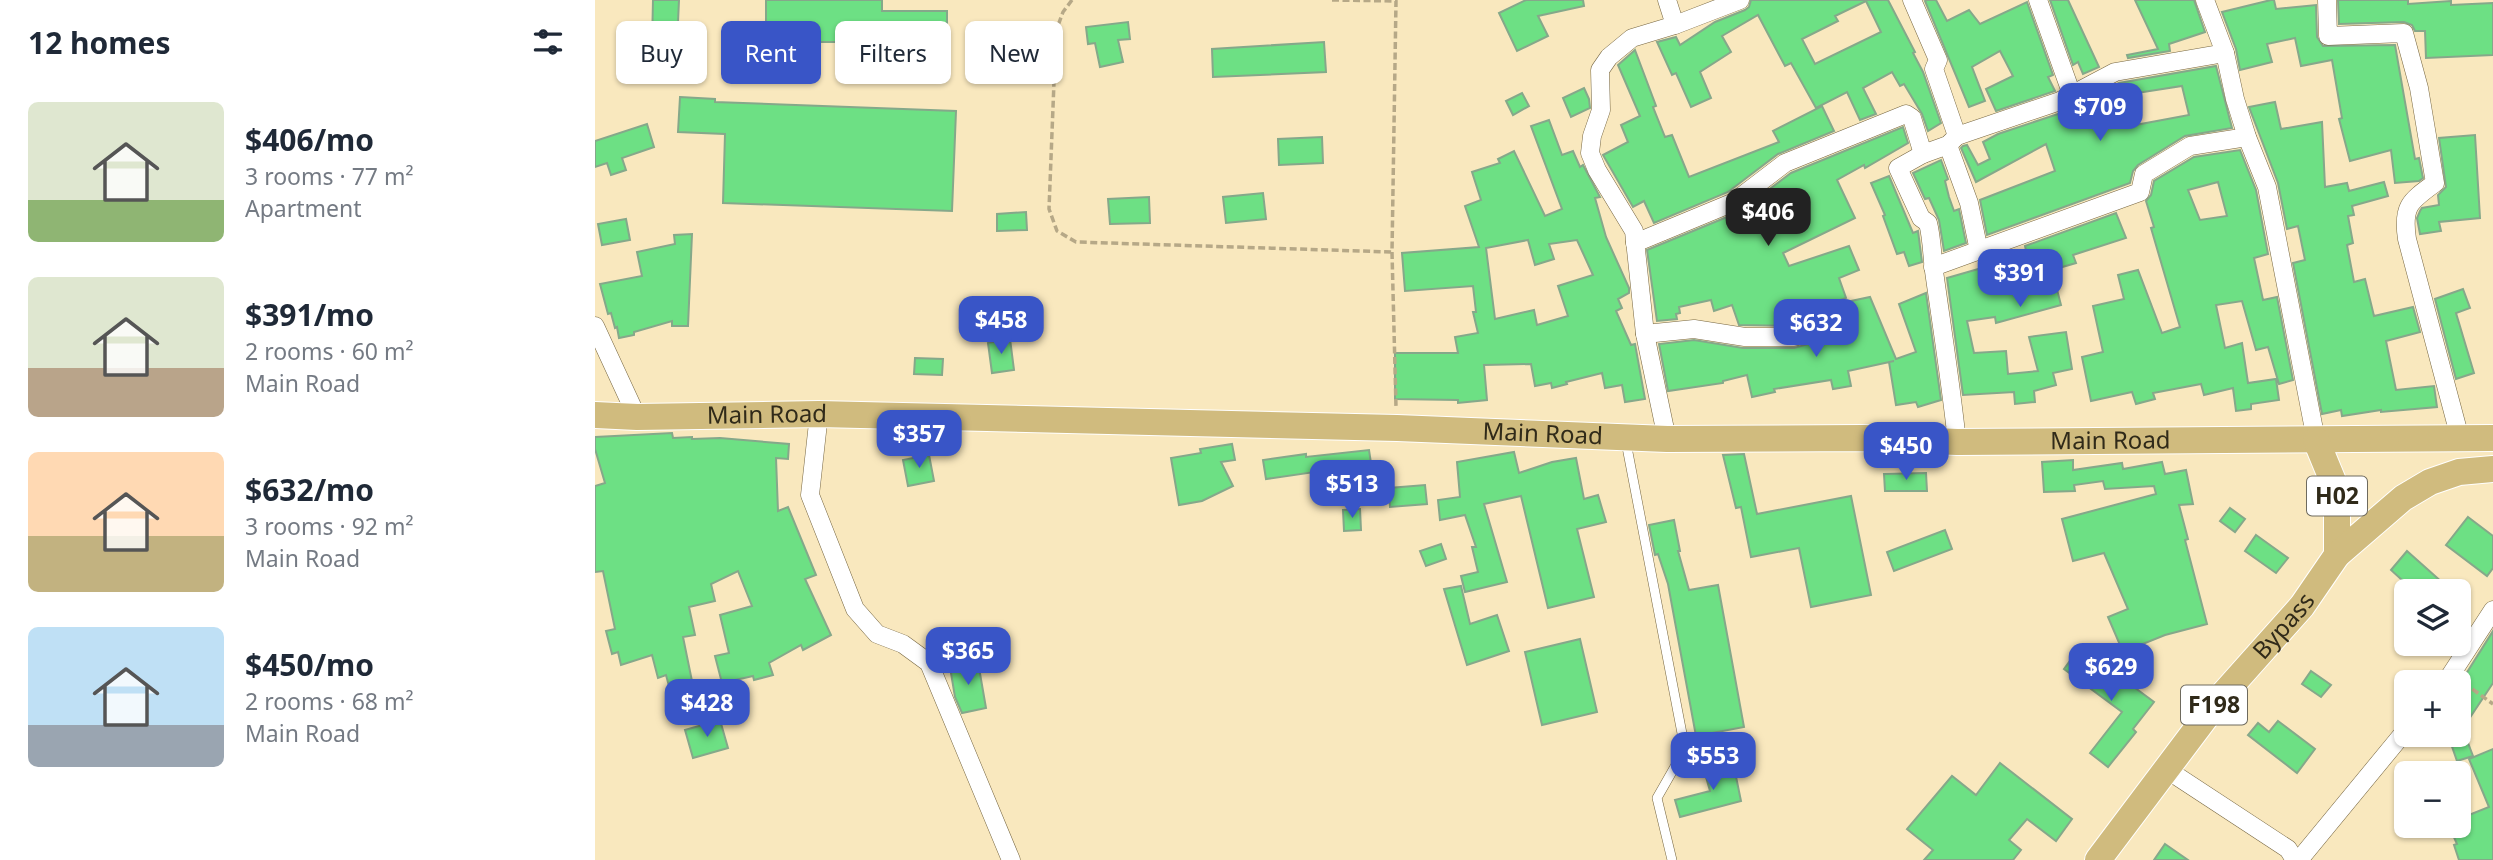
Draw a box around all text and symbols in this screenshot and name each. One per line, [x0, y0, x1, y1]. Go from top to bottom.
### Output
chip: Buy [616, 21, 707, 84]
chip: Rent [721, 21, 821, 84]
chip: Filters [835, 21, 951, 84]
chip: New [965, 21, 1063, 84]
text: 12 homes [28, 22, 171, 63]
icon: filters [529, 23, 567, 61]
pin: $709 [2059, 83, 2141, 143]
text: $709 [2074, 90, 2126, 122]
text: $406/mo [245, 119, 374, 160]
icon: home [84, 130, 168, 214]
text: 3 rooms · 77 m² [245, 160, 414, 192]
pin: $406 [1727, 188, 1809, 248]
text: Apartment [245, 192, 362, 224]
text: $406 [1742, 195, 1794, 227]
pin: $391 [1979, 250, 2061, 309]
text: $391 [1994, 256, 2046, 288]
text: $391/mo [245, 294, 374, 335]
pin: $458 [960, 296, 1042, 356]
pin: $632 [1775, 300, 1857, 359]
text: $458 [975, 303, 1027, 335]
icon: home [84, 305, 168, 389]
text: $632 [1790, 306, 1842, 338]
text: 2 rooms · 60 m² [245, 335, 414, 367]
text: Main Road [245, 367, 360, 399]
street label: Main Road [707, 396, 827, 431]
pin: $357 [878, 410, 960, 470]
street label: Main Road [1482, 414, 1603, 451]
text: $357 [893, 417, 945, 449]
pin: $450 [1865, 422, 1947, 482]
street label: Main Road [2050, 422, 2171, 456]
text: $450 [1880, 429, 1932, 461]
pin: $513 [1311, 461, 1393, 520]
text: $513 [1326, 467, 1378, 499]
text: $632/mo [245, 469, 374, 510]
road number: H02 [2307, 476, 2367, 516]
icon: home [84, 480, 168, 564]
text: 3 rooms · 92 m² [245, 510, 414, 542]
text: Main Road [245, 542, 360, 574]
map controls [2394, 579, 2471, 838]
button: layers [2394, 579, 2471, 656]
street label: Bypass [2244, 586, 2321, 666]
pin: $365 [927, 628, 1009, 687]
text: $365 [942, 634, 994, 666]
text: $450/mo [245, 644, 374, 685]
pin: $629 [2070, 644, 2152, 703]
text: $629 [2085, 650, 2137, 682]
icon: home [84, 655, 168, 739]
button: + [2394, 670, 2471, 747]
pin: $428 [666, 680, 748, 739]
text: 2 rooms · 68 m² [245, 685, 414, 717]
road number: F198 [2181, 685, 2247, 724]
text: $428 [681, 686, 733, 718]
text: Main Road [245, 717, 360, 749]
pin: $553 [1672, 732, 1754, 792]
text: $553 [1687, 739, 1739, 771]
button: − [2394, 761, 2471, 838]

